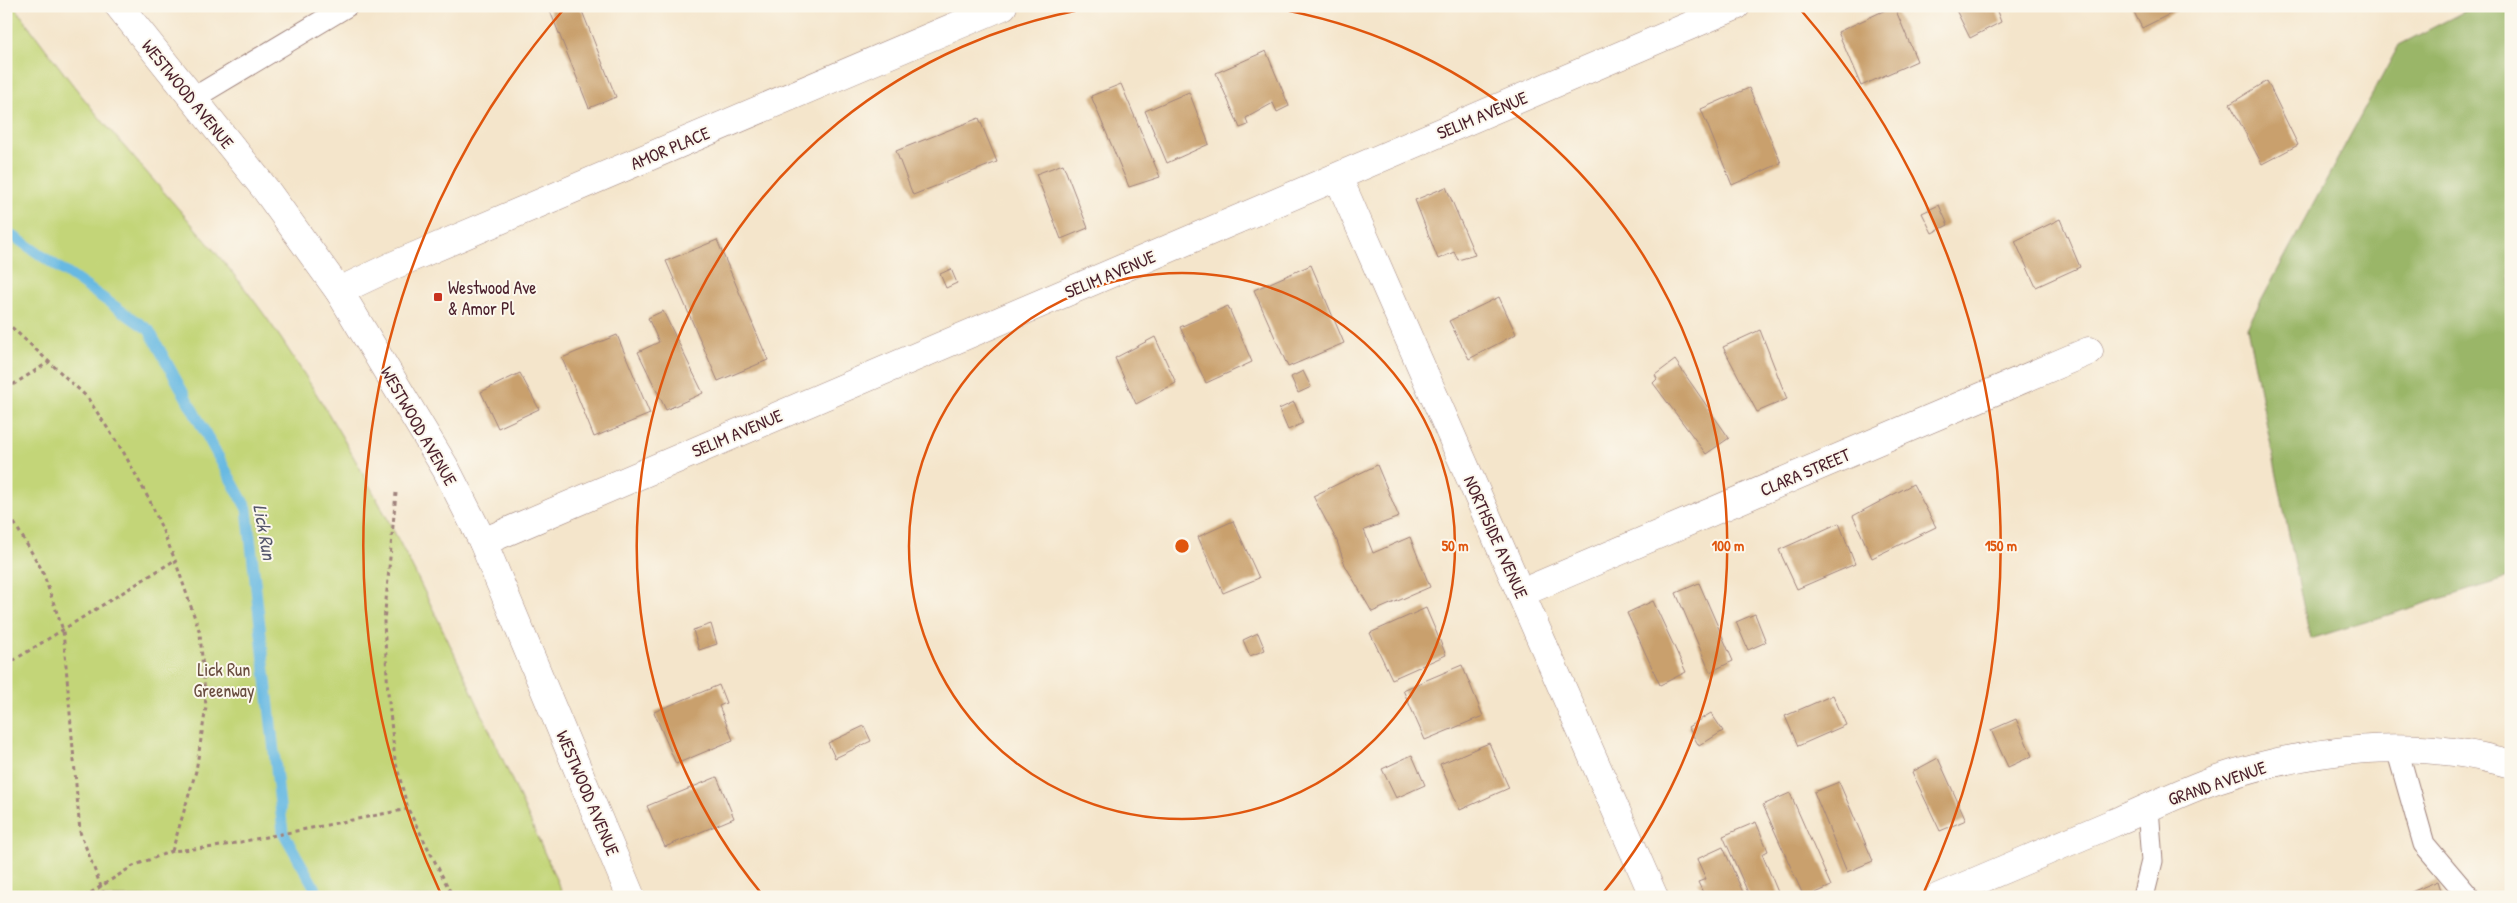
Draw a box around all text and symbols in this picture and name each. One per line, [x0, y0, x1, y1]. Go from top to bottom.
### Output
street label: WESTWOOD AVENUE [136, 34, 240, 154]
street label: SELIM AVENUE [1433, 85, 1531, 145]
street label: AMOR PLACE [627, 120, 713, 176]
street label: SELIM AVENUE [1061, 244, 1159, 304]
place label: Westwood Ave & Amor Pl [448, 275, 537, 321]
marker: Westwood Ave & Amor Pl [432, 291, 444, 303]
street label: WESTWOOD AVENUE [375, 362, 463, 490]
street label: SELIM AVENUE [688, 403, 786, 463]
street label: CLARA STREET [1756, 442, 1854, 502]
street label: NORTHSIDE AVENUE [1458, 472, 1534, 602]
water label: Lick Run [247, 502, 283, 563]
text: 50 m [1442, 535, 1468, 556]
text: 100 m [1712, 535, 1744, 556]
text: 150 m [1985, 535, 2017, 556]
centre of rings [1173, 537, 1191, 555]
park label: Lick Run Greenway [193, 657, 255, 703]
street label: WESTWOOD AVENUE [550, 727, 626, 860]
street label: GRAND AVENUE [2165, 755, 2269, 811]

